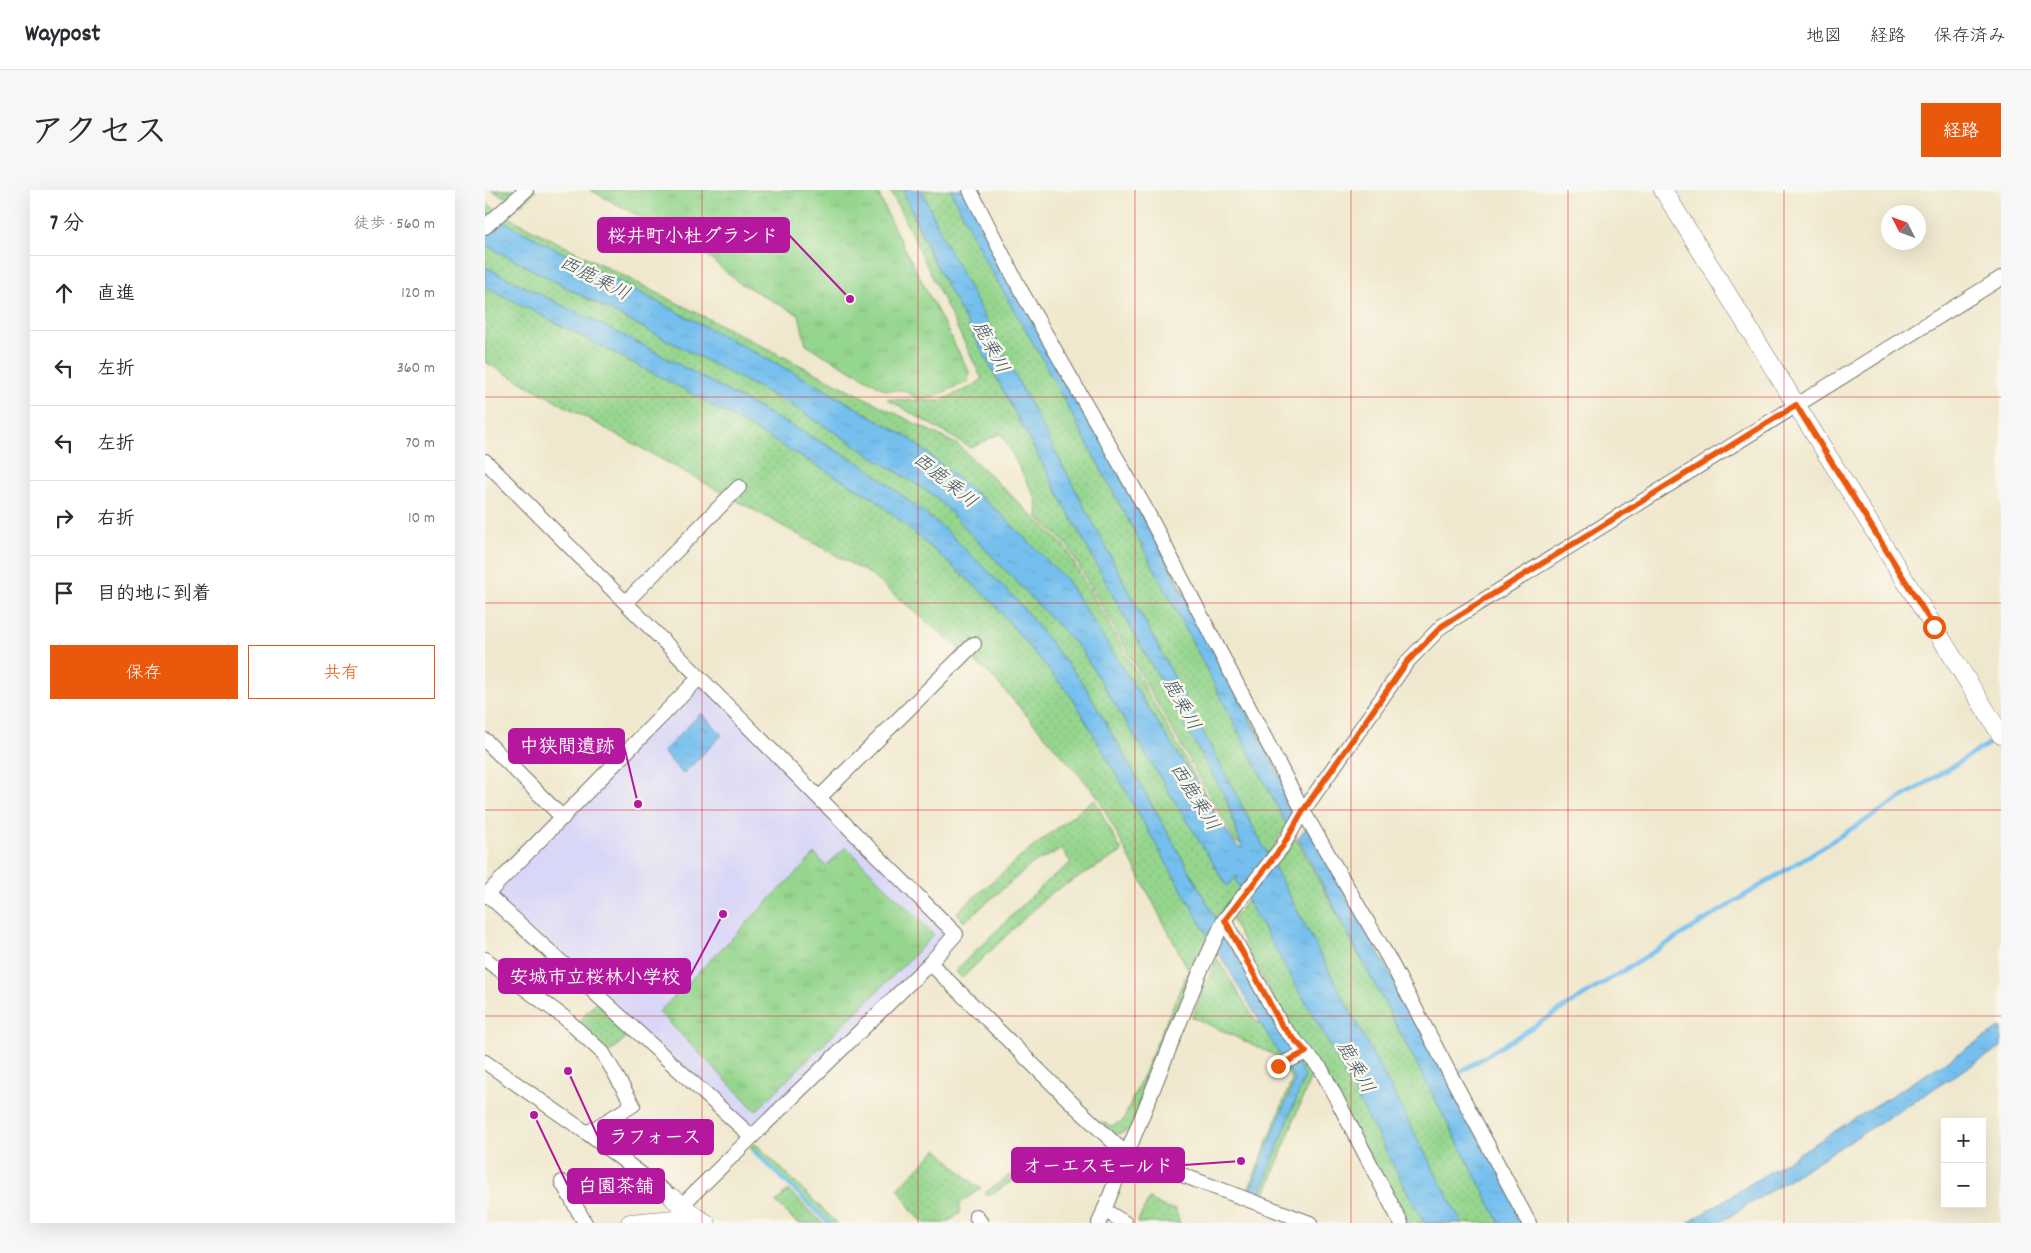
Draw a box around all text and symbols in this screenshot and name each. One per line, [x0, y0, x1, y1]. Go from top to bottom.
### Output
text: Waypost [25, 18, 100, 52]
text: 地図 [1806, 25, 1842, 50]
text: 経路 [1870, 25, 1906, 50]
text: 保存済み [1934, 25, 2006, 50]
button: 経路 [1921, 103, 2001, 157]
text: アクセス [30, 110, 168, 160]
north arrow [1881, 205, 1926, 250]
text: 7 分 [50, 210, 84, 240]
text: 徒歩 · 560 m [353, 213, 435, 236]
callout: 桜井町小杜グランド [598, 218, 789, 252]
text: 桜井町小杜グランド [607, 225, 779, 252]
water label: 西鹿乗川 [554, 251, 634, 309]
icon: ahead [50, 279, 78, 307]
text: 直進 [97, 282, 135, 309]
text: 120 m [401, 282, 435, 305]
water label: 鹿乗川 [964, 316, 1014, 380]
icon: left [50, 354, 78, 382]
text: 左折 [97, 357, 135, 384]
text: 360 m [397, 357, 435, 380]
icon: left [50, 429, 78, 457]
text: 左折 [97, 432, 135, 459]
text: 70 m [405, 432, 435, 455]
water label: 西鹿乗川 [906, 448, 982, 516]
icon: right [50, 504, 78, 532]
text: 右折 [97, 507, 135, 534]
text: 10 m [408, 507, 435, 530]
icon: arrive [50, 579, 78, 607]
text: 目的地に到着 [97, 582, 211, 609]
route start [1923, 616, 1946, 639]
button: 保存 [50, 645, 238, 699]
button: 共有 [248, 645, 435, 699]
water label: 鹿乗川 [1154, 674, 1206, 736]
callout: 中狭間遺跡 [509, 729, 624, 763]
text: 中狭間遺跡 [519, 735, 615, 762]
water label: 西鹿乗川 [1161, 759, 1225, 837]
callout: 安城市立桜林小学校 [499, 959, 690, 993]
text: 安城市立桜林小学校 [509, 966, 681, 993]
water label: 鹿乗川 [1328, 1037, 1380, 1099]
route end [1267, 1055, 1290, 1078]
map controls [1941, 1118, 1986, 1208]
button: + [1941, 1118, 1986, 1163]
callout: ラフォース [598, 1120, 713, 1154]
text: ラフォース [609, 1126, 701, 1153]
callout: オーエスモールド [1012, 1148, 1184, 1182]
text: オーエスモールド [1023, 1155, 1173, 1182]
button: − [1941, 1163, 1986, 1208]
callout: 白園茶舗 [568, 1169, 664, 1203]
text: 白園茶舗 [578, 1175, 654, 1202]

